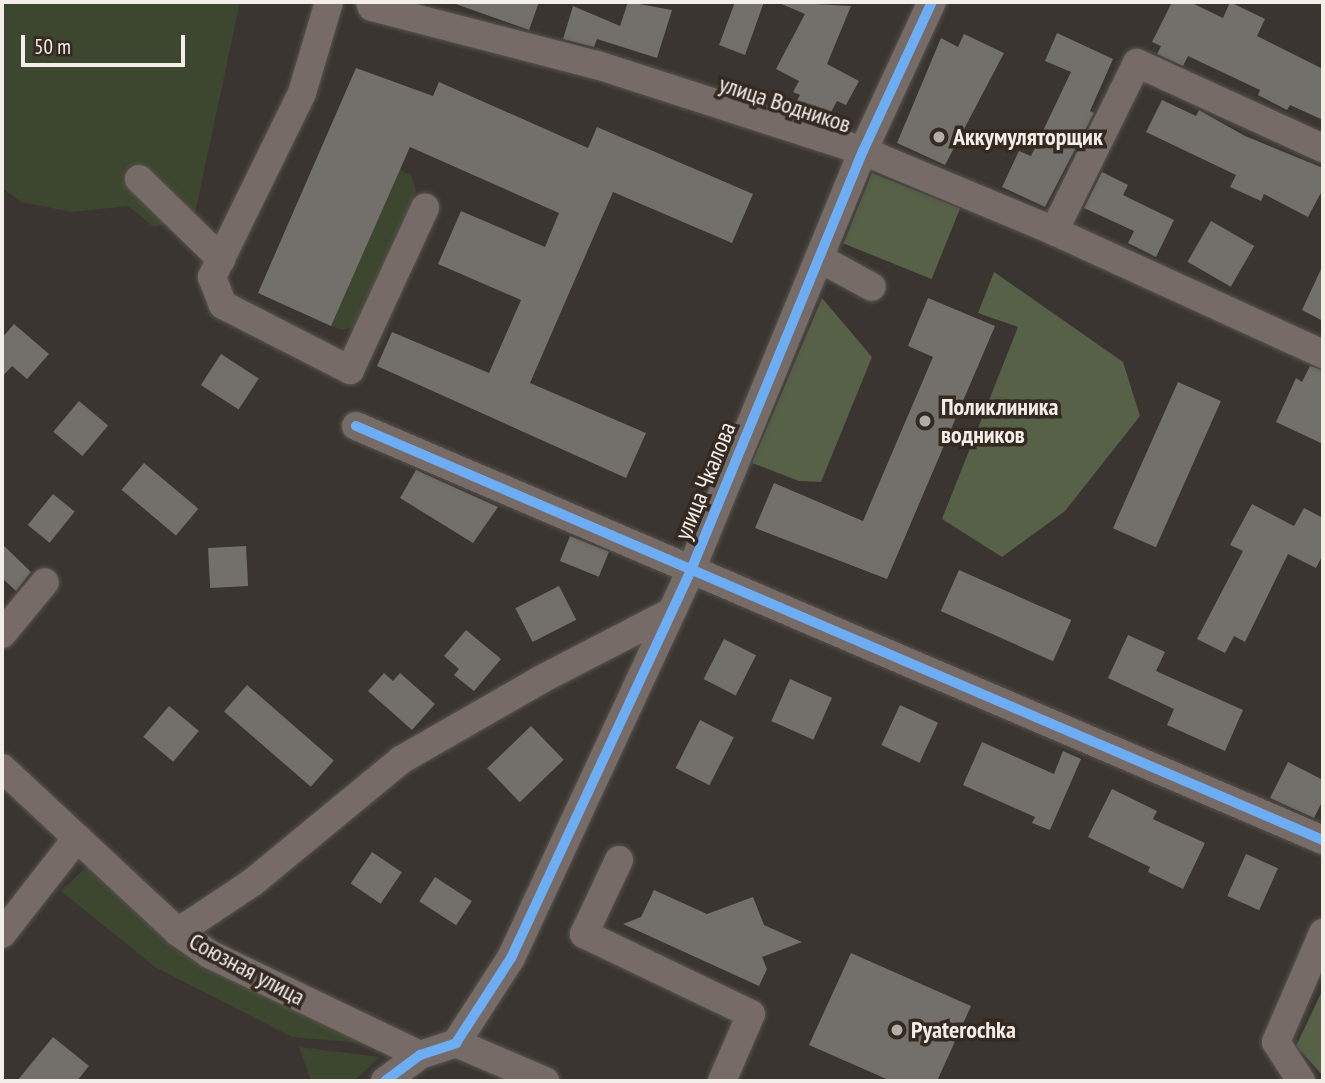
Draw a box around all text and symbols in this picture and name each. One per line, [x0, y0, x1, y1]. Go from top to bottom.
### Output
scale bar [24, 21, 189, 65]
text: 50 m [34, 33, 71, 60]
street label: улица Водников [716, 69, 854, 139]
place label: Аккумуляторщик [953, 123, 1103, 151]
marker: Аккумуляторщик [931, 129, 947, 145]
place label: Поликлиника водников [941, 393, 1059, 449]
marker: Поликлиника водников [915, 411, 935, 431]
street label: улица Чкалова [668, 418, 742, 544]
street label: Союзная улица [184, 927, 310, 1011]
place label: Pyaterochka [911, 1016, 1016, 1044]
marker: Pyaterochka [889, 1022, 905, 1038]

